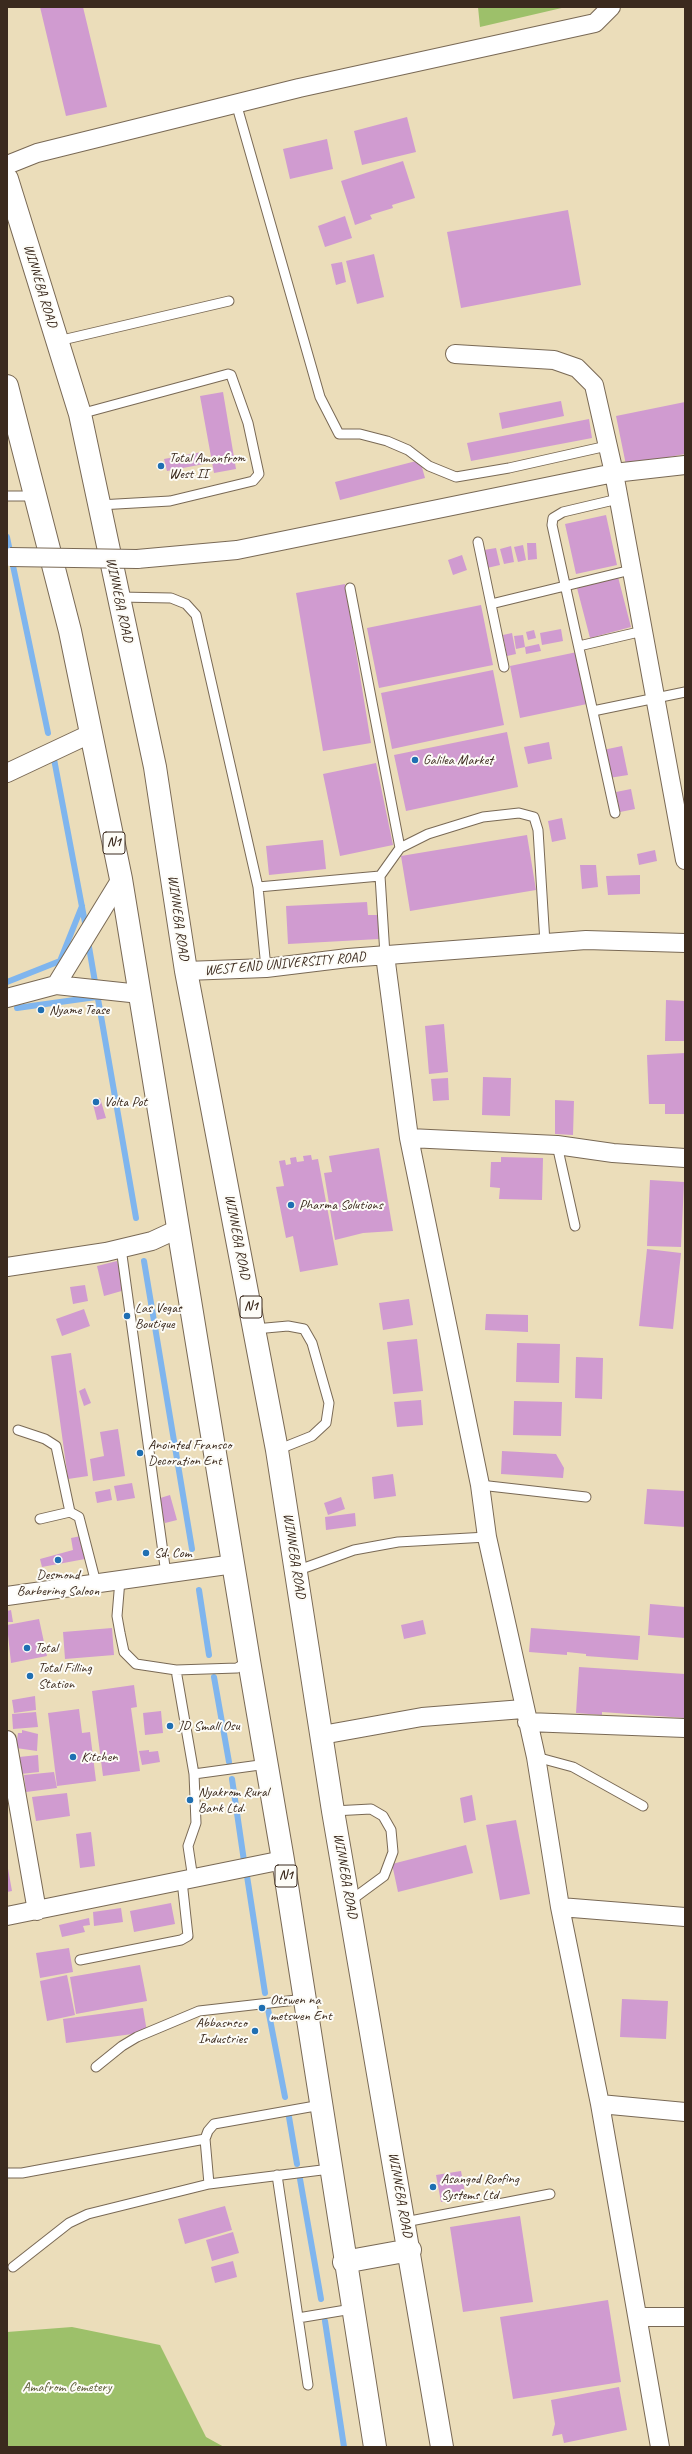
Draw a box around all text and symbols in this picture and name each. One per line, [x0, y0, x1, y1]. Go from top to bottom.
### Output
street label: WINNEBA ROAD [19, 242, 61, 330]
place label: Total Amanfrom West II [169, 450, 245, 482]
marker: Total Amanfrom West II [156, 461, 166, 471]
street label: WINNEBA ROAD [102, 556, 136, 644]
place label: Galilea Market [423, 752, 493, 768]
marker: Galilea Market [410, 755, 420, 765]
road number: N1 [103, 832, 125, 854]
street label: WINNEBA ROAD [164, 874, 192, 962]
street label: WEST END UNIVERSITY ROAD [204, 949, 366, 979]
place label: Nyame Tease [49, 1002, 109, 1018]
marker: Nyame Tease [36, 1005, 46, 1015]
place label: Volta Pot [104, 1094, 147, 1110]
marker: Volta Pot [91, 1097, 101, 1107]
street label: WINNEBA ROAD [221, 1193, 253, 1281]
place label: Pharma Solutions [299, 1197, 383, 1213]
marker: Pharma Solutions [286, 1200, 296, 1210]
road number: N1 [240, 1296, 262, 1318]
place label: Las Vegas Boutique [135, 1300, 182, 1332]
marker: Las Vegas Boutique [122, 1311, 132, 1321]
place label: Anointed Fransco Decoration Ent [148, 1437, 231, 1470]
marker: Anointed Fransco Decoration Ent [135, 1448, 145, 1458]
street label: WINNEBA ROAD [279, 1512, 309, 1600]
place label: Sd. Com [154, 1545, 192, 1561]
marker: Sd. Com [141, 1548, 151, 1558]
marker: Desmond Barbering Saloon [53, 1555, 63, 1565]
place label: Desmond Barbering Saloon [17, 1567, 99, 1600]
place label: Total [35, 1640, 58, 1656]
marker: Total [22, 1643, 32, 1653]
place label: Total Filling Station [38, 1660, 92, 1692]
marker: Total Filling Station [25, 1671, 35, 1681]
place label: JD Small Osu [178, 1718, 240, 1734]
marker: JD Small Osu [165, 1721, 175, 1731]
place label: Kitchen [81, 1749, 117, 1765]
marker: Kitchen [68, 1752, 78, 1762]
place label: Nyakrom Rural Bank Ltd. [198, 1784, 269, 1816]
marker: Nyakrom Rural Bank Ltd. [185, 1795, 195, 1805]
street label: WINNEBA ROAD [329, 1832, 361, 1920]
road number: N1 [275, 1865, 297, 1887]
place label: Otswen na metswen Ent [270, 1992, 332, 2024]
marker: Otswen na metswen Ent [257, 2003, 267, 2013]
place label: Abbasnsco Industries [196, 2015, 247, 2048]
marker: Abbasnsco Industries [250, 2026, 260, 2036]
street label: WINNEBA ROAD [384, 2151, 416, 2239]
place label: Asangod Roofing Systems Ltd [441, 2171, 519, 2204]
marker: Asangod Roofing Systems Ltd [428, 2182, 438, 2192]
park label: Amafrom Cemetery [23, 2379, 111, 2395]

